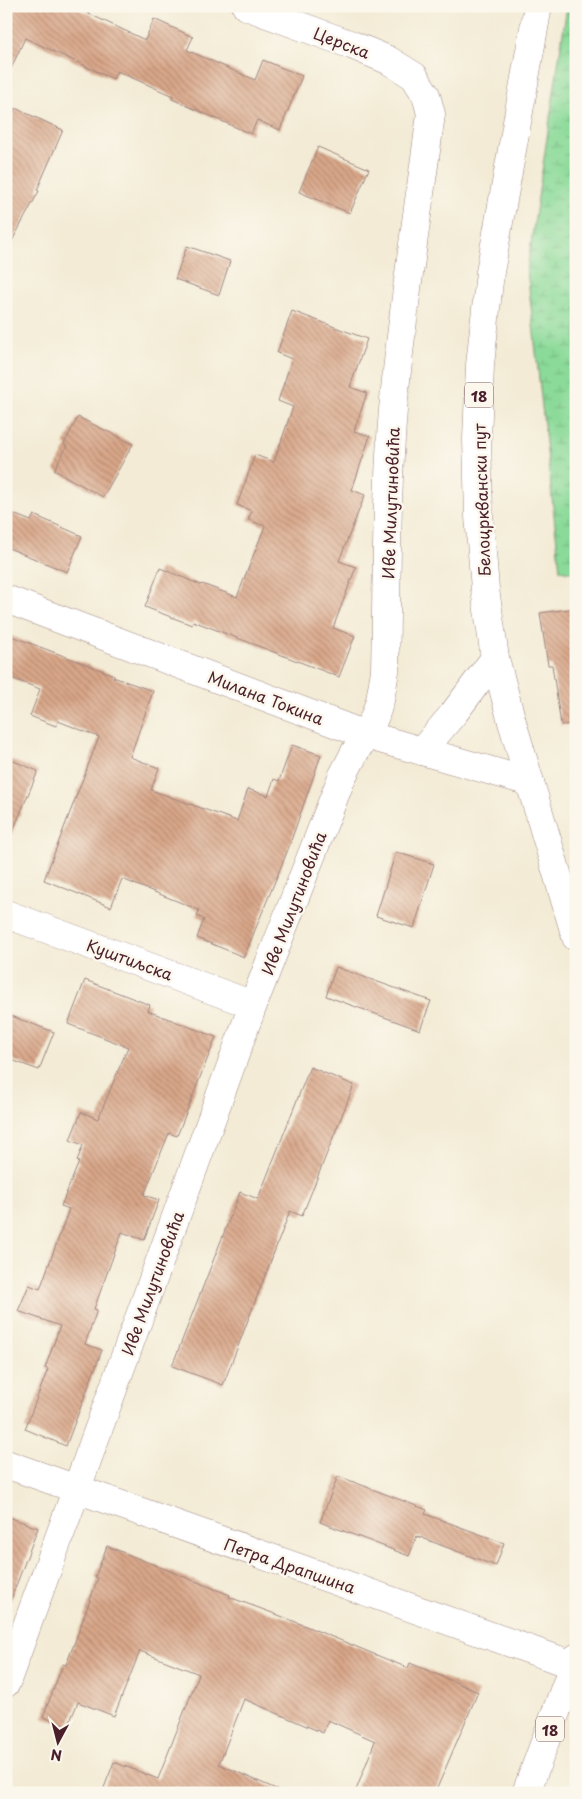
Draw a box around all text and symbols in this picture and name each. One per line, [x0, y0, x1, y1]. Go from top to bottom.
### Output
street label: Церска [310, 20, 374, 64]
road number: 18 [465, 382, 493, 408]
street label: Белоцрквански пут [466, 423, 496, 577]
street label: Иве Милутиновића [375, 427, 405, 579]
street label: Милана Токина [205, 664, 327, 730]
street label: Иве Милутиновића [255, 828, 331, 978]
street label: Куштиљска [84, 932, 177, 986]
street label: Иве Милутиновића [115, 1208, 189, 1358]
street label: Петра Драпшина [221, 1531, 359, 1599]
north arrow [32, 1716, 82, 1766]
road number: 18 [536, 1716, 564, 1742]
text: N [50, 1744, 63, 1766]

